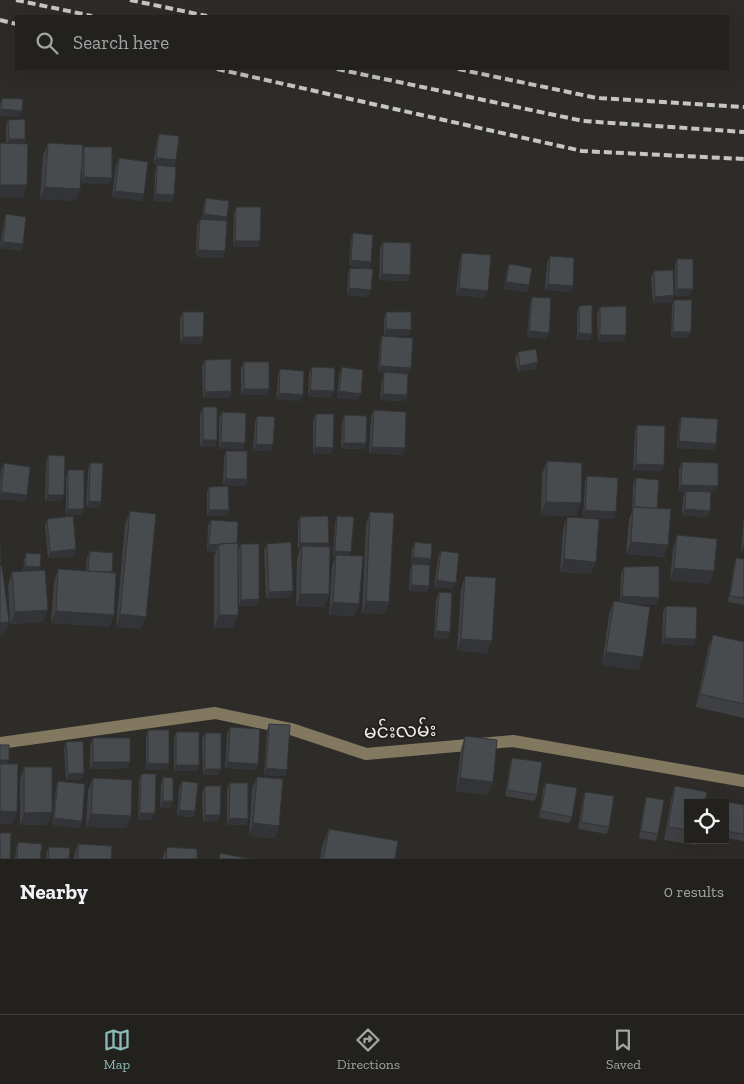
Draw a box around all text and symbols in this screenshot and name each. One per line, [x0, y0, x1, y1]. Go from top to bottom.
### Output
search box [15, 15, 729, 70]
icon: search [33, 29, 61, 57]
text: Search here [73, 31, 169, 54]
street label: မင်းလမ်း [363, 715, 437, 743]
map controls [684, 799, 729, 844]
button: locate [684, 799, 729, 844]
text: Nearby [20, 879, 88, 904]
text: 0 results [664, 882, 724, 901]
tab: Map [103, 1026, 131, 1073]
tab: Directions [337, 1026, 400, 1073]
tab: Saved [606, 1026, 641, 1073]

